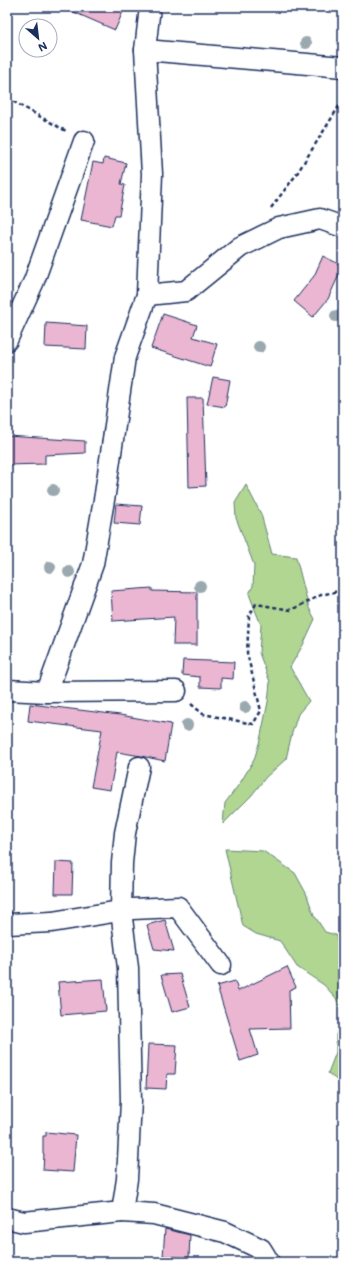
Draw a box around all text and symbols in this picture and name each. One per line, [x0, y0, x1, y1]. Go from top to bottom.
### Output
north arrow [18, 18, 58, 58]
text: N [36, 39, 50, 56]

